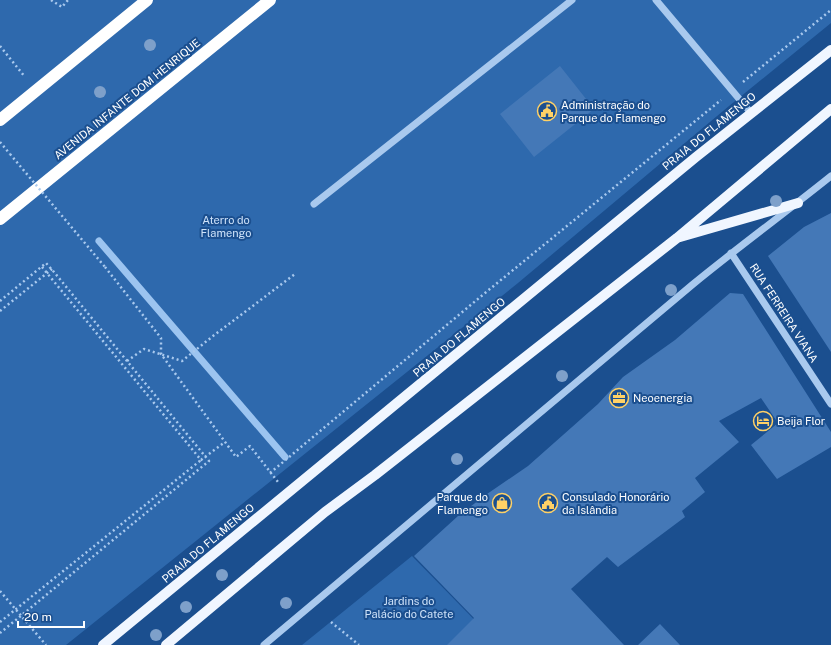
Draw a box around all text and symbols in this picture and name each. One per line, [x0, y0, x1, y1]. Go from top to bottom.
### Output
street label: AVENIDA INFANTE DOM HENRIQUE [52, 36, 203, 162]
street label: PRAIA DO FLAMENGO [660, 90, 758, 172]
place label: Administração do Parque do Flamengo [561, 99, 666, 124]
public building icon: Administração do Parque do Flamengo [536, 100, 558, 122]
park label: Aterro do Flamengo [201, 214, 251, 239]
street label: RUA FERREIRA VIANA [748, 261, 821, 365]
street label: PRAIA DO FLAMENGO [411, 295, 507, 379]
office icon: Neoenergia [608, 387, 630, 409]
place label: Neoenergia [633, 392, 692, 404]
hotel icon: Beija Flor [752, 410, 774, 432]
place label: Beija Flor [777, 415, 825, 427]
place label: Parque do Flamengo [436, 491, 488, 516]
place label: Consulado Honorário da Islândia [562, 491, 669, 516]
shop icon: Parque do Flamengo [491, 492, 513, 514]
public building icon: Consulado Honorário da Islândia [537, 492, 559, 514]
street label: PRAIA DO FLAMENGO [160, 501, 256, 585]
park label: Jardins do Palácio do Catete [365, 595, 453, 620]
scale bar [18, 603, 84, 629]
text: 20 m [24, 610, 52, 624]

